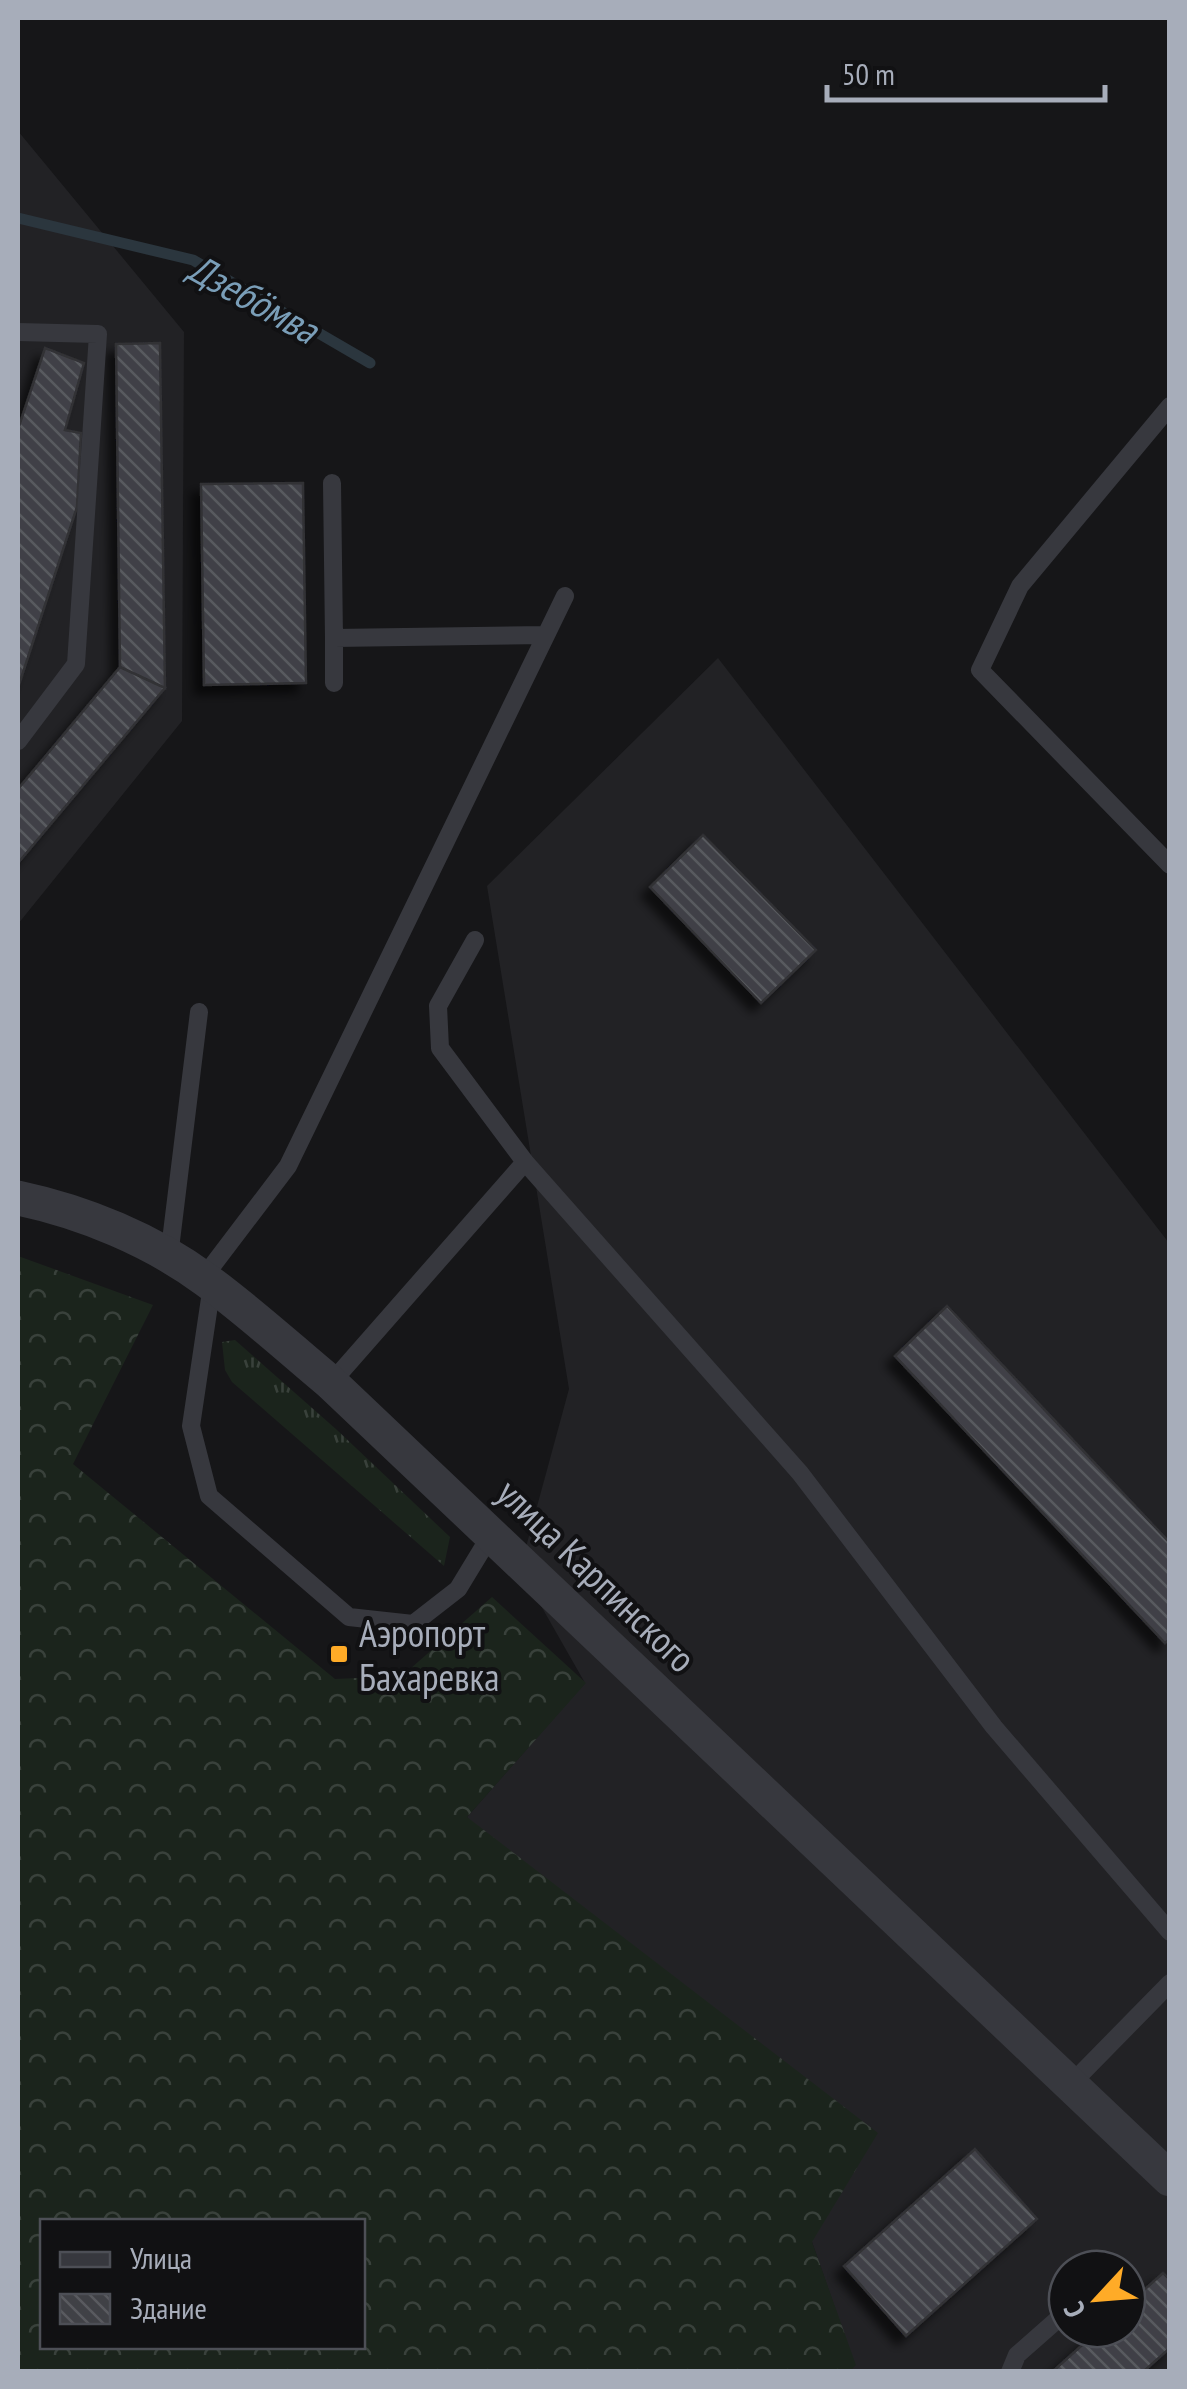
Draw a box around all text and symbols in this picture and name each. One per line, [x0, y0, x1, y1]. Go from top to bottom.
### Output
scale bar [827, 40, 1104, 102]
text: 50 m [842, 54, 895, 93]
water label: Дзебӧмва [179, 240, 329, 356]
street label: улица Карпинского [487, 1468, 707, 1682]
place label: Аэропорт Бахаревка [359, 1608, 499, 1701]
marker: Аэропорт Бахаревка [328, 1643, 350, 1665]
legend [40, 2219, 365, 2349]
text: Улица [130, 2238, 192, 2277]
north arrow [1047, 2249, 1147, 2349]
text: Здание [130, 2288, 207, 2327]
text: С [1055, 2296, 1094, 2324]

